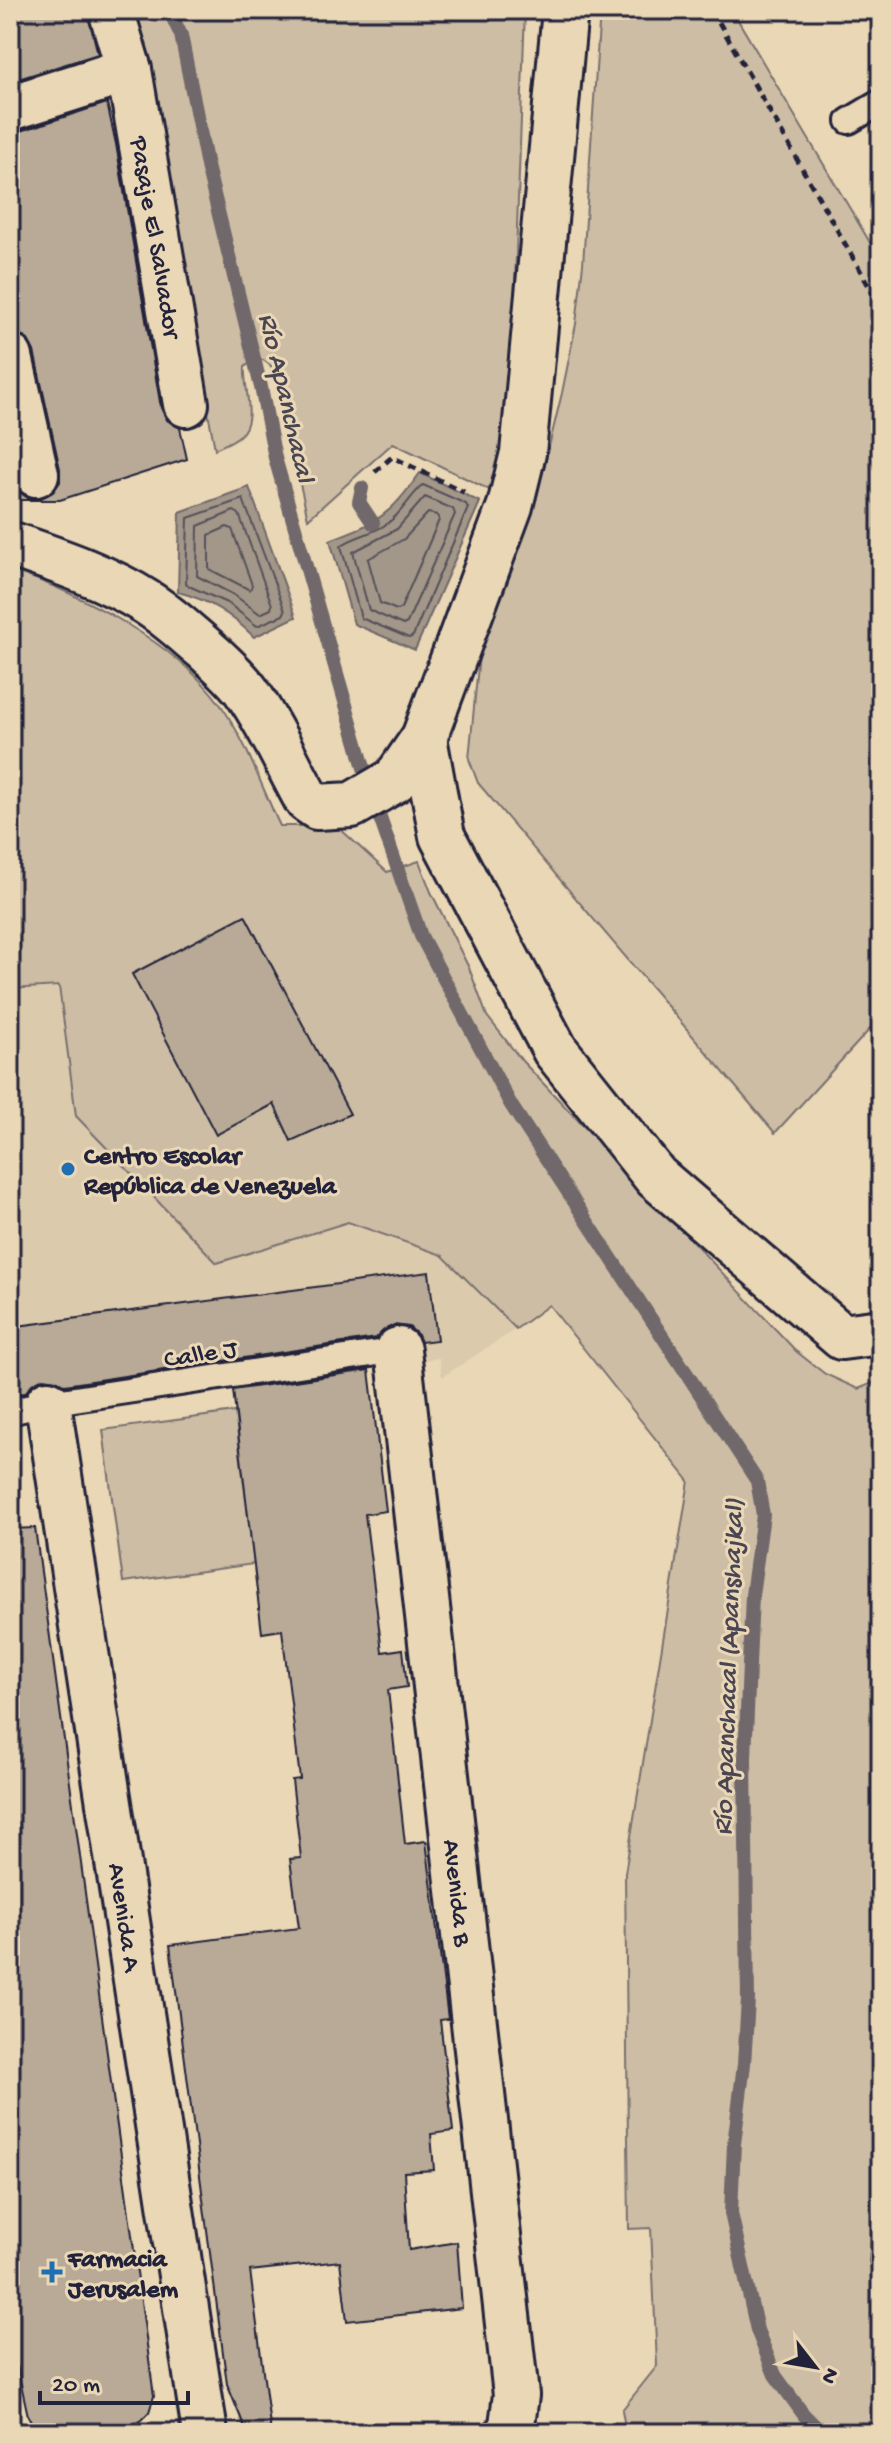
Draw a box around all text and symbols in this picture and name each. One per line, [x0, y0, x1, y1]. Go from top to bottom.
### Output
street label: Pasaje El Salvador [120, 133, 186, 344]
water label: Río Apanchacal [249, 310, 320, 487]
place label: Centro Escolar República de Venezuela [83, 1143, 338, 1204]
marker: Centro Escolar República de Venezuela [59, 1160, 77, 1178]
street label: Calle J [162, 1335, 241, 1377]
water label: Río Apanchacal (Apanshajkal) [708, 1498, 753, 1836]
street label: Avenida B [433, 1838, 476, 1949]
street label: Avenida A [98, 1861, 146, 1976]
place label: Farmacia Jerusalem [67, 2246, 179, 2307]
marker: Farmacia Jerusalem [43, 2263, 61, 2281]
north arrow [775, 2327, 855, 2407]
scale bar [40, 2355, 188, 2405]
text: N [814, 2362, 844, 2388]
text: 20 m [52, 2372, 100, 2401]

